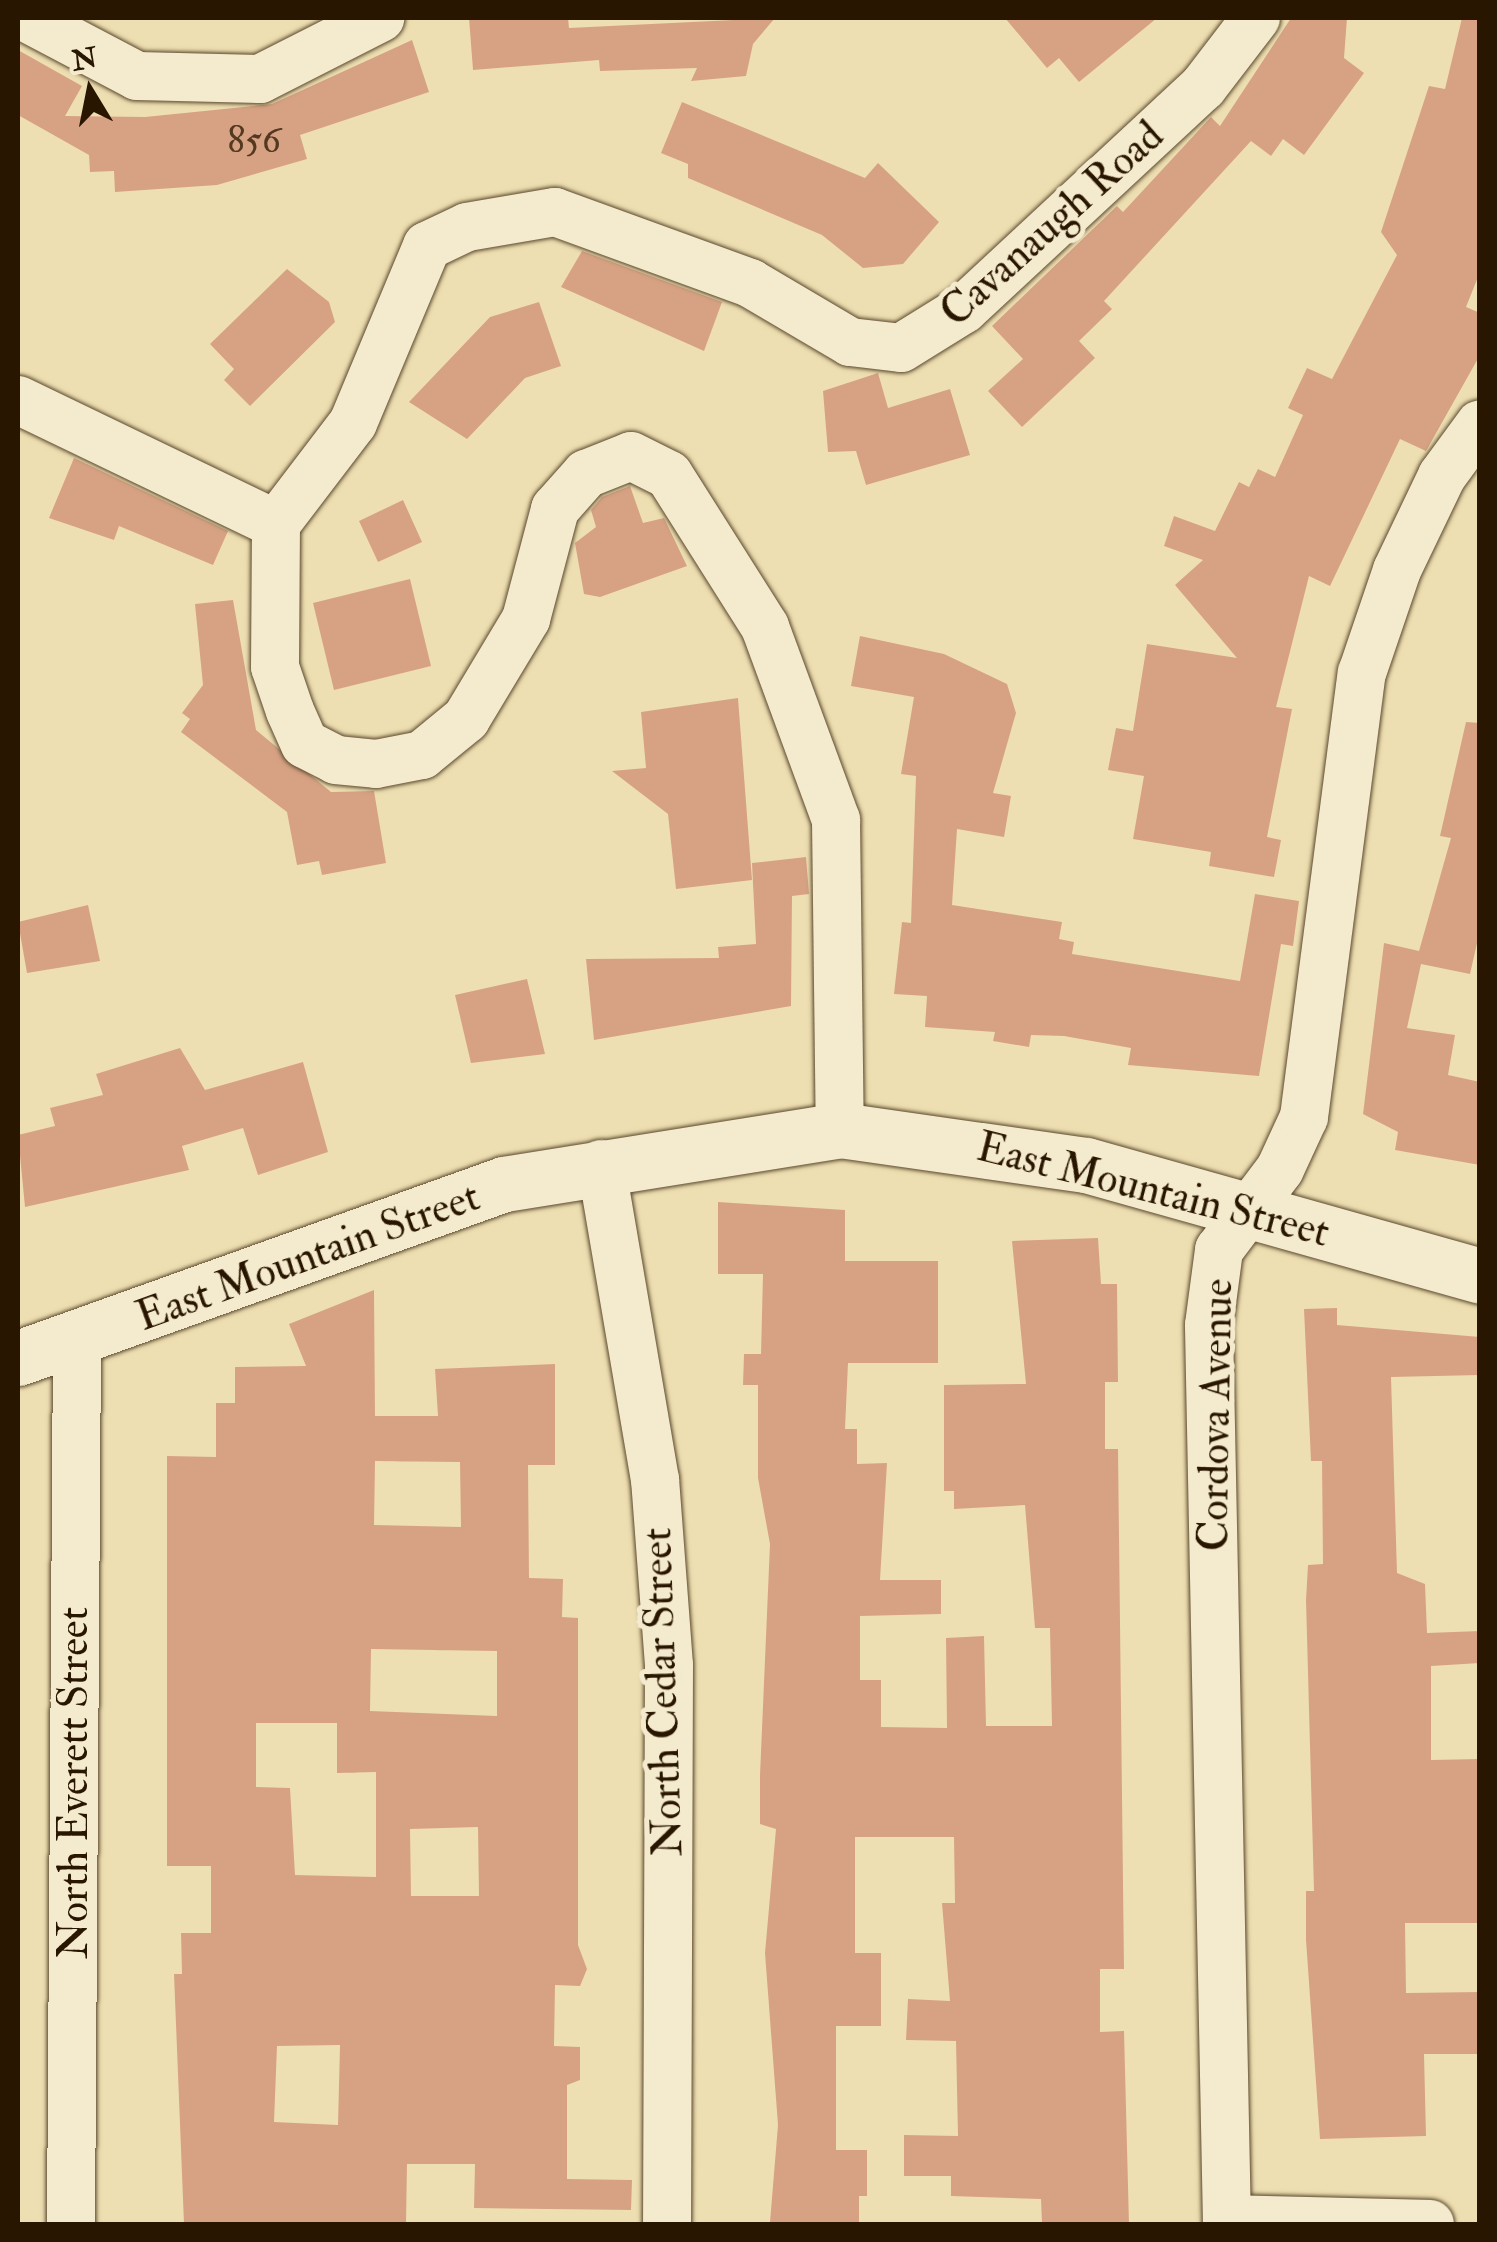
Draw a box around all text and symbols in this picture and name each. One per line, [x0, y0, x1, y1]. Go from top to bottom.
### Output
north arrow [40, 40, 140, 140]
text: N [69, 41, 100, 79]
street label: Cavanaugh Road [930, 111, 1174, 337]
house number: 856 [227, 118, 281, 164]
street label: East Mountain Street [972, 1122, 1334, 1258]
street label: East Mountain Street [130, 1172, 486, 1342]
street label: Cordova Avenue [1188, 1278, 1244, 1552]
street label: North Cedar Street [632, 1527, 694, 1857]
street label: North Everett Street [49, 1607, 99, 1959]

